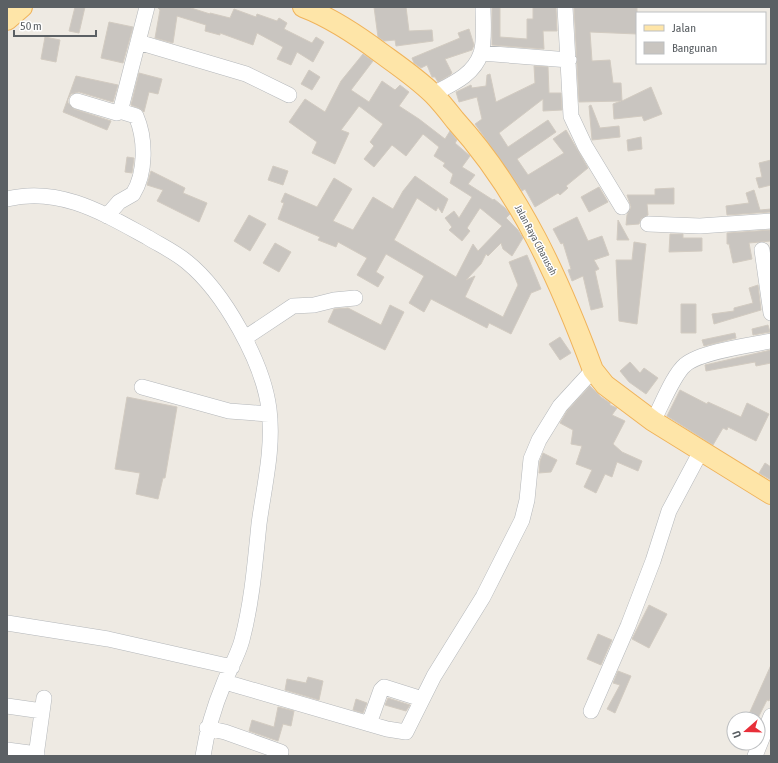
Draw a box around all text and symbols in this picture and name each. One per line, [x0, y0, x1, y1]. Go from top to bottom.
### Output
scale bar [14, 12, 96, 38]
legend [636, 12, 766, 64]
text: 50 m [20, 19, 42, 33]
text: Jalan [672, 21, 696, 35]
text: Bangunan [672, 41, 717, 55]
street label: Jalan Raya Cibarusah [513, 203, 559, 277]
north arrow [726, 711, 766, 751]
text: U [730, 729, 743, 740]

